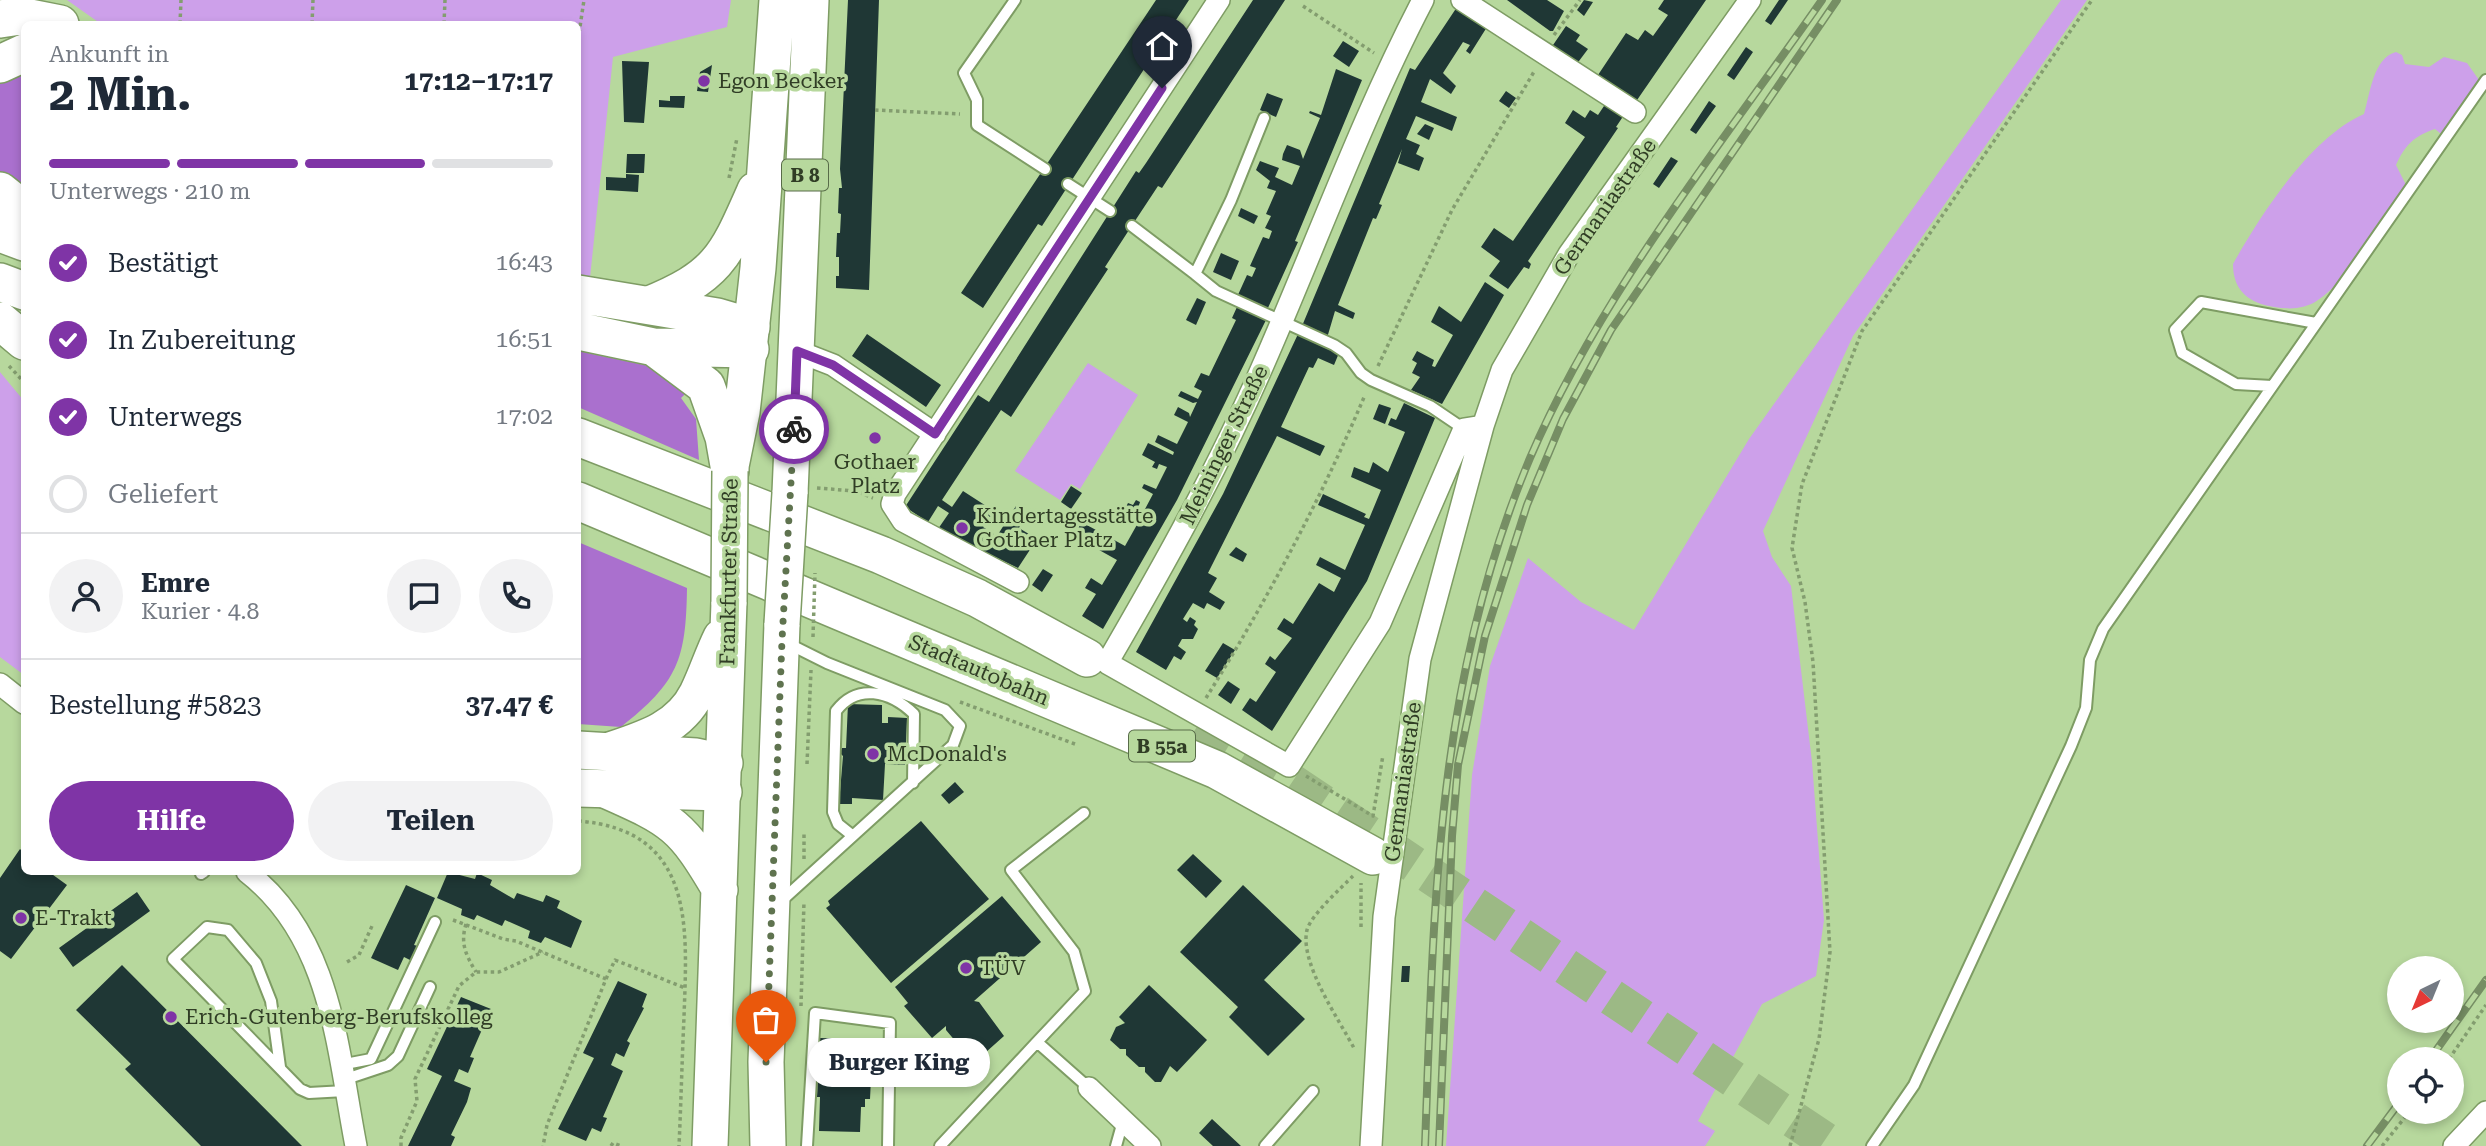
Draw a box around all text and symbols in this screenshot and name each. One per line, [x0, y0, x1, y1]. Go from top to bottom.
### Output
pin [1132, 16, 1192, 88]
icon: home [1143, 27, 1181, 65]
text: Ankunft in [49, 41, 169, 68]
text: 17:12–17:17 [404, 66, 553, 96]
text: 2 Min. [49, 67, 191, 121]
place label: Egon Becker [718, 69, 845, 93]
marker: Egon Becker [696, 73, 712, 89]
street label: Germaniastraße [1549, 134, 1661, 280]
road number: B 8 [782, 160, 828, 190]
text: Unterwegs · 210 m [49, 178, 251, 205]
icon: check [49, 244, 87, 282]
text: Bestätigt [108, 248, 218, 278]
text: 16:43 [496, 249, 553, 276]
icon: check [49, 321, 87, 359]
text: In Zubereitung [108, 325, 295, 355]
text: 16:51 [496, 326, 553, 353]
street label: Meininger Straße [1175, 362, 1273, 528]
courier [759, 394, 829, 464]
icon: check [49, 398, 87, 436]
text: Unterwegs [108, 402, 242, 432]
text: 17:02 [496, 403, 553, 430]
icon: bike [775, 410, 813, 448]
marker: Gothaer Platz [867, 430, 883, 446]
place label: Gothaer Platz [834, 450, 917, 498]
street label: Frankfurter Straße [715, 478, 743, 666]
text: Geliefert [108, 479, 218, 509]
place label: Kindertagesstätte Gothaer Platz [976, 504, 1153, 552]
marker: Kindertagesstätte Gothaer Platz [954, 520, 970, 536]
button: person [49, 559, 123, 633]
button: chat [387, 559, 461, 633]
button: phone [479, 559, 553, 633]
text: Emre [141, 568, 210, 598]
text: Kurier · 4.8 [141, 598, 259, 625]
street label: Stadtautobahn [905, 630, 1053, 710]
text: Bestellung #5823 [49, 690, 262, 720]
text: 37.47 € [465, 690, 553, 720]
street label: Germaniastraße [1380, 700, 1426, 864]
road number: B 55a [1129, 730, 1195, 762]
place label: McDonald's [887, 742, 1007, 766]
marker: McDonald's [865, 746, 881, 762]
button: Hilfe [49, 781, 294, 861]
button: Teilen [308, 781, 553, 861]
place label: E-Trakt [35, 906, 112, 930]
marker: E-Trakt [13, 910, 29, 926]
place label: TÜV [980, 955, 1026, 980]
north arrow [2387, 956, 2464, 1032]
map controls [2387, 956, 2464, 1124]
marker: TÜV [958, 960, 974, 976]
pin [736, 990, 796, 1062]
icon: bag [747, 1001, 785, 1039]
place label: Erich-Gutenberg-Berufskolleg [185, 1005, 493, 1029]
marker: Erich-Gutenberg-Berufskolleg [163, 1009, 179, 1025]
callout: Burger King [808, 1038, 990, 1086]
button: locate [2387, 1047, 2464, 1124]
text: Burger King [829, 1049, 969, 1076]

